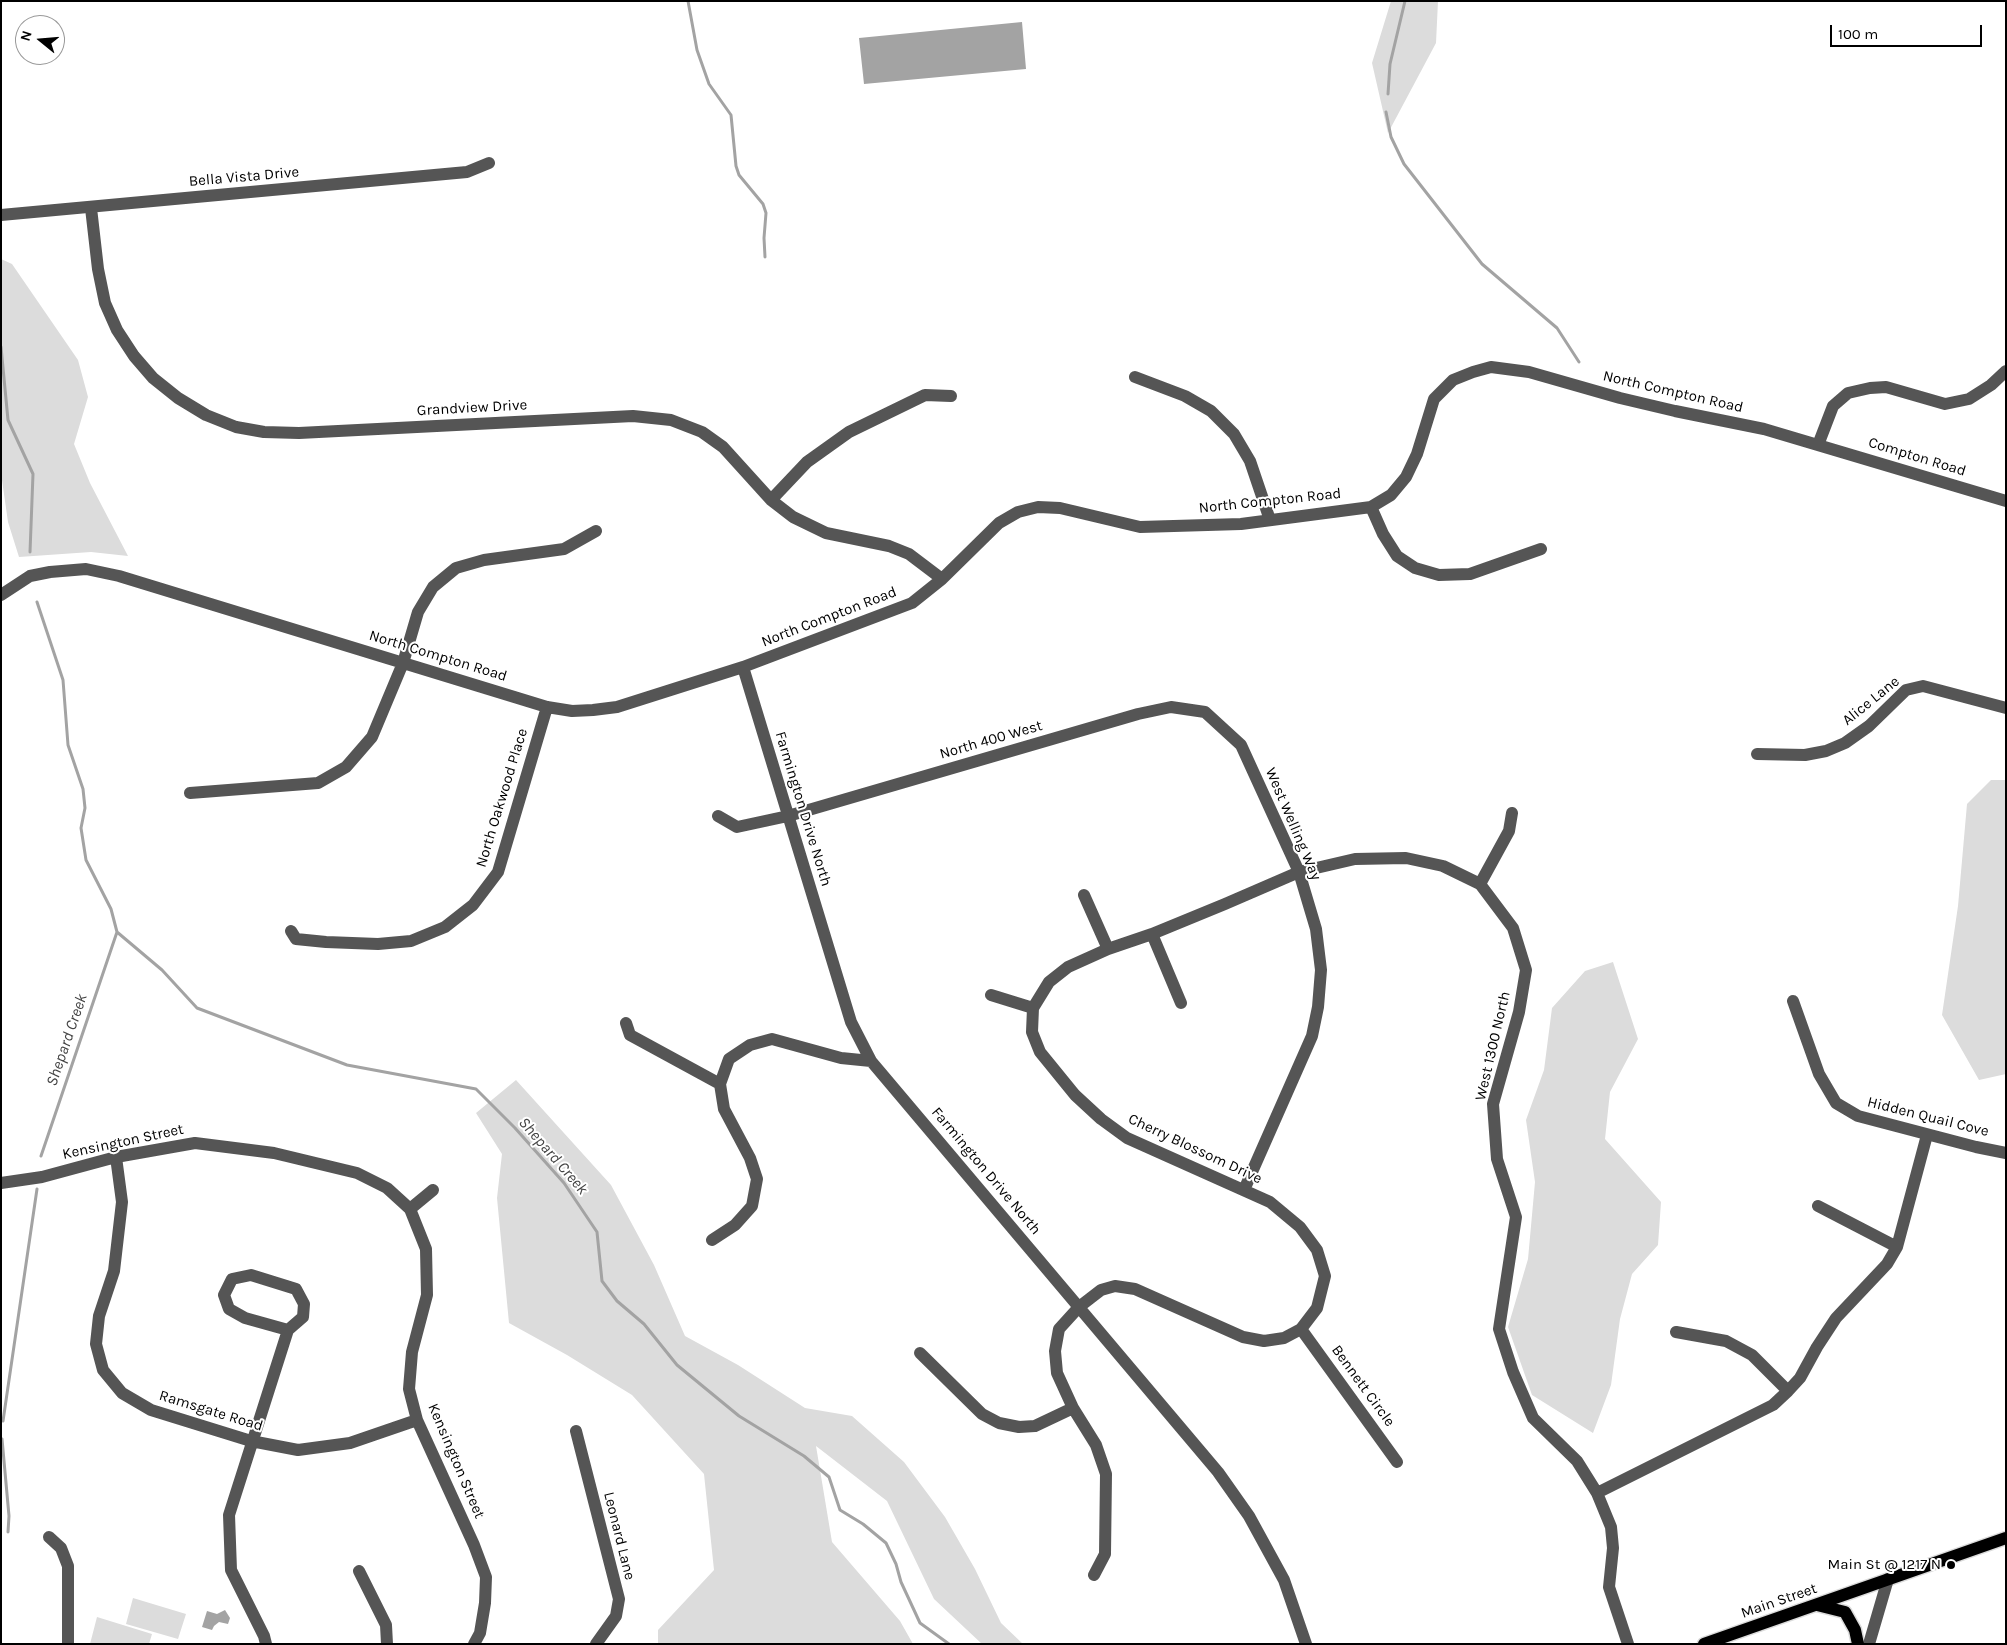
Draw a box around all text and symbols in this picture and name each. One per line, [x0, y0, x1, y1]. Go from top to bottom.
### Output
north arrow [15, 15, 65, 65]
scale bar [1832, 15, 1984, 47]
text: 100 m [1838, 25, 1878, 43]
text: N [17, 28, 36, 43]
street label: Bella Vista Drive [188, 163, 300, 191]
street label: North Compton Road [1601, 367, 1745, 417]
street label: Grandview Drive [416, 396, 528, 420]
street label: Compton Road [1866, 434, 1968, 480]
street label: North Compton Road [1198, 485, 1342, 517]
street label: North Compton Road [759, 583, 899, 651]
street label: North Compton Road [367, 626, 509, 686]
street label: Alice Lane [1839, 673, 1903, 729]
street label: North 400 West [938, 717, 1044, 763]
street label: North Oakwood Place [472, 726, 532, 870]
street label: Farmington Drive North [771, 729, 835, 889]
street label: West Welling Way [1261, 765, 1325, 883]
street label: West 1300 North [1472, 990, 1514, 1102]
water label: Shepard Creek [42, 991, 92, 1089]
street label: Hidden Quail Cove [1865, 1093, 1991, 1141]
street label: Farmington Drive North [927, 1104, 1045, 1238]
street label: Cherry Blossom Drive [1125, 1110, 1265, 1188]
water label: Shepard Creek [514, 1113, 592, 1199]
street label: Kensington Street [61, 1120, 185, 1164]
street label: Bennett Circle [1327, 1342, 1399, 1430]
street label: Ramsgate Road [157, 1387, 265, 1435]
street label: Kensington Street [424, 1401, 488, 1521]
street label: Leonard Lane [599, 1490, 639, 1582]
place label: Main St @ 1217 N [1828, 1556, 1941, 1574]
marker: Main St @ 1217 N [1945, 1559, 1957, 1571]
street label: Main Street [1739, 1580, 1819, 1622]

